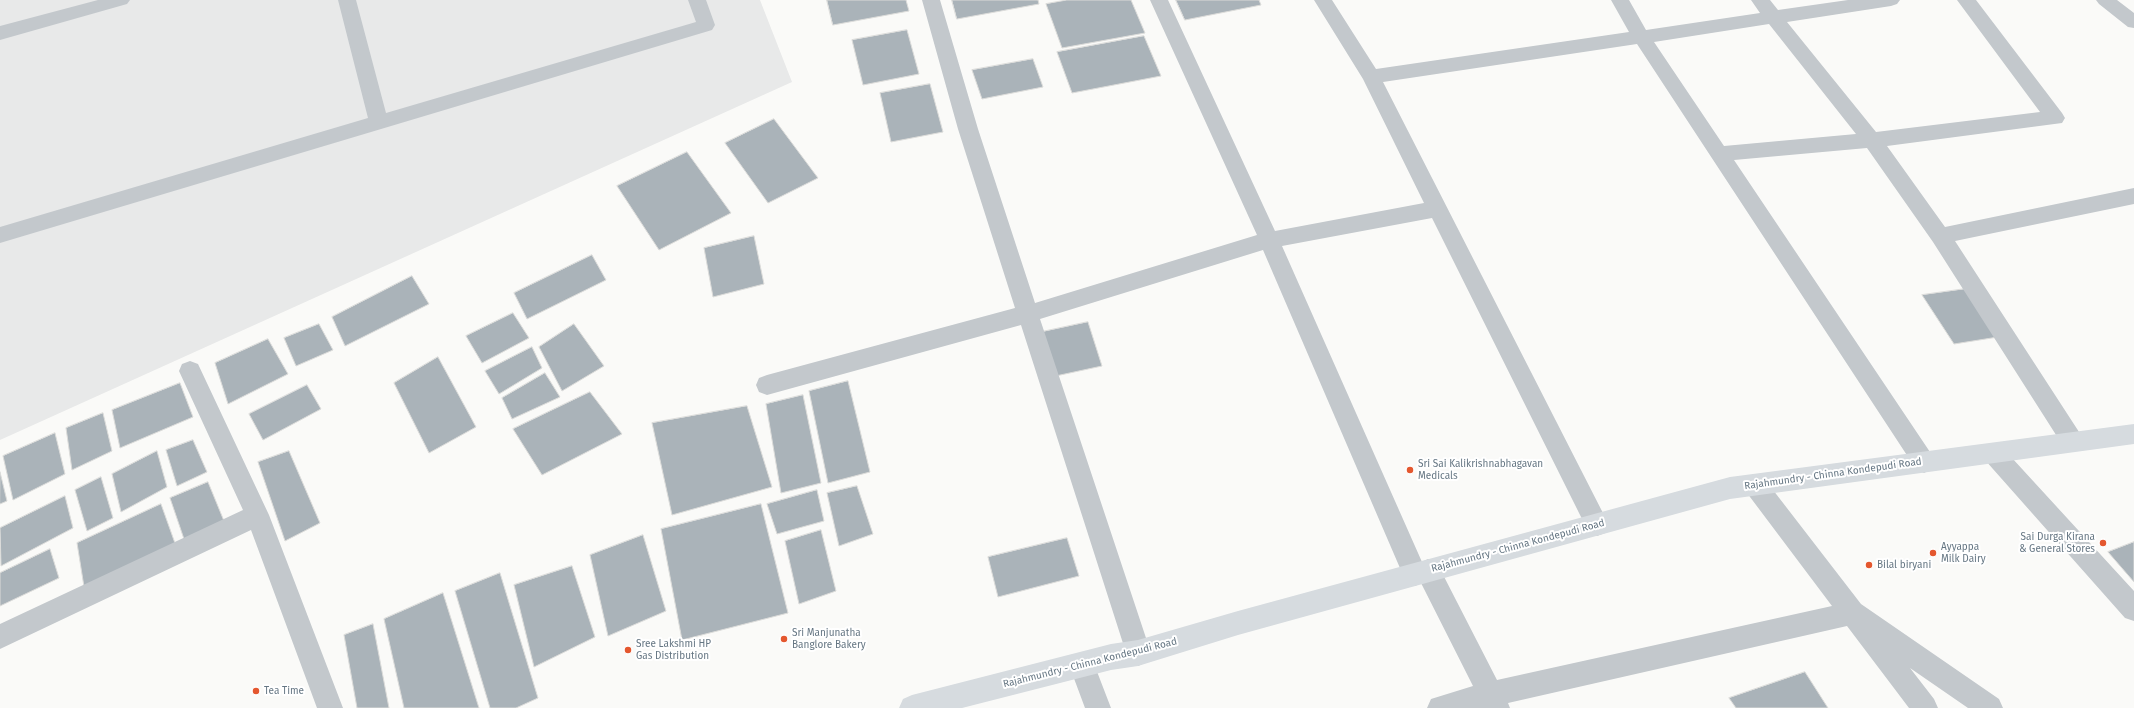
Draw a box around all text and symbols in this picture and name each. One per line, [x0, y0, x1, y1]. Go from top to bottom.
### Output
street label: Rajahmundry - Chinna Kondepudi Road [1744, 456, 1922, 492]
place label: Sri Sai Kalikrishnabhagavan Medicals [1418, 458, 1543, 482]
marker: Sri Sai Kalikrishnabhagavan Medicals [1405, 465, 1415, 475]
street label: Rajahmundry - Chinna Kondepudi Road [1430, 517, 1606, 575]
place label: Sai Durga Kirana & General Stores [2019, 531, 2095, 554]
marker: Sai Durga Kirana & General Stores [2098, 538, 2108, 548]
place label: Ayyappa Milk Dairy [1941, 541, 1986, 564]
marker: Ayyappa Milk Dairy [1928, 548, 1938, 558]
place label: Bilal biryani [1877, 559, 1931, 571]
marker: Bilal biryani [1864, 560, 1874, 570]
place label: Sri Manjunatha Banglore Bakery [792, 627, 866, 650]
marker: Sri Manjunatha Banglore Bakery [779, 634, 789, 644]
street label: Rajahmundry - Chinna Kondepudi Road [1002, 636, 1178, 690]
place label: Sree Lakshmi HP Gas Distribution [636, 638, 711, 662]
marker: Sree Lakshmi HP Gas Distribution [623, 645, 633, 655]
place label: Tea Time [264, 685, 304, 697]
marker: Tea Time [251, 686, 261, 696]

